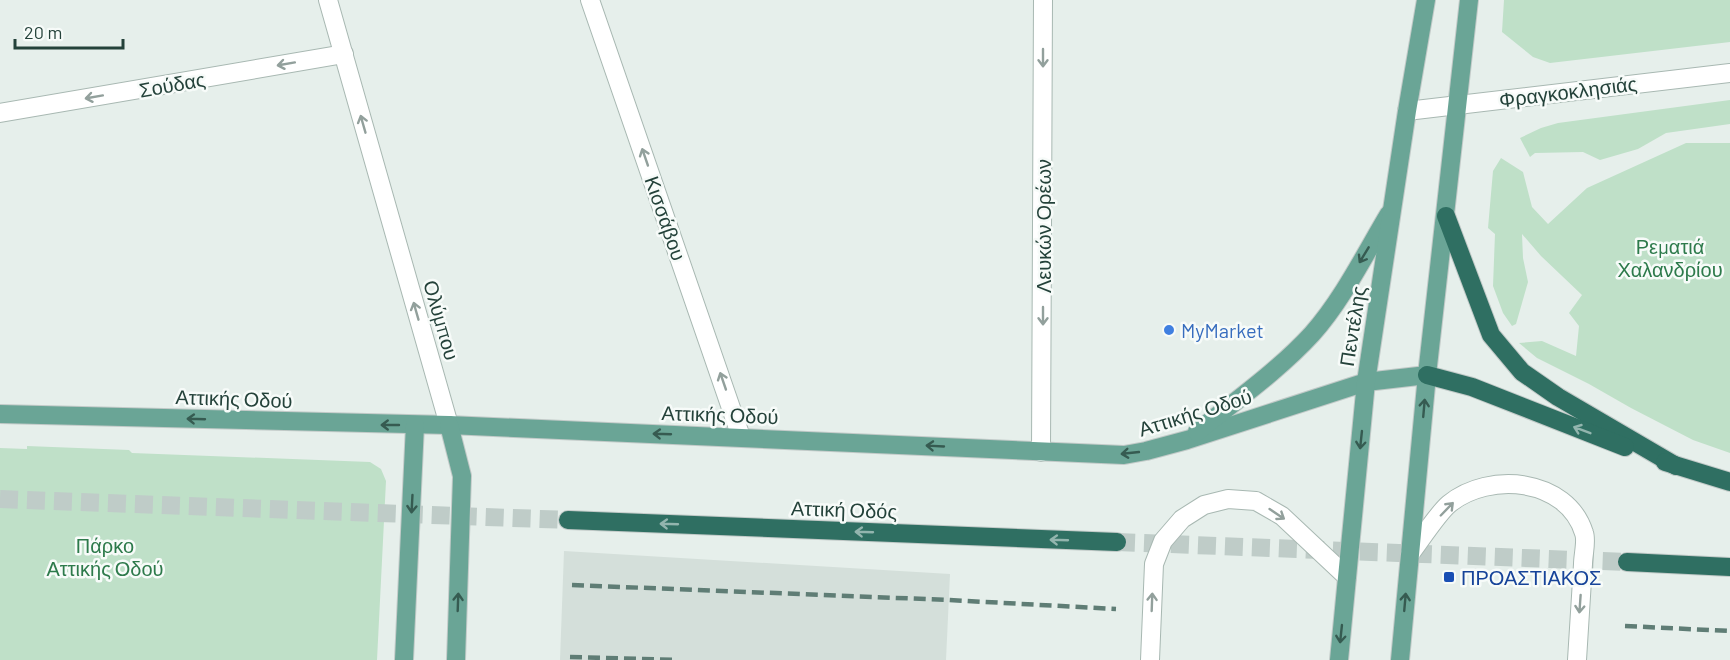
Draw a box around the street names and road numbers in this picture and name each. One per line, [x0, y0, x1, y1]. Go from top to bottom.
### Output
street label: Σούδας [137, 66, 207, 102]
street label: Φραγκοκλησιάς [1498, 71, 1639, 111]
street label: Λευκών Ορέων [1031, 159, 1055, 293]
street label: Κισσάβου [640, 173, 692, 263]
street label: Ολύμπου [419, 277, 465, 363]
street label: Πεντέλης [1334, 284, 1370, 368]
street label: Αττικής Οδού [1135, 383, 1255, 441]
street label: Αττικής Οδού [175, 384, 293, 412]
street label: Αττικής Οδού [661, 400, 779, 428]
street label: Αττική Οδός [791, 495, 898, 523]

